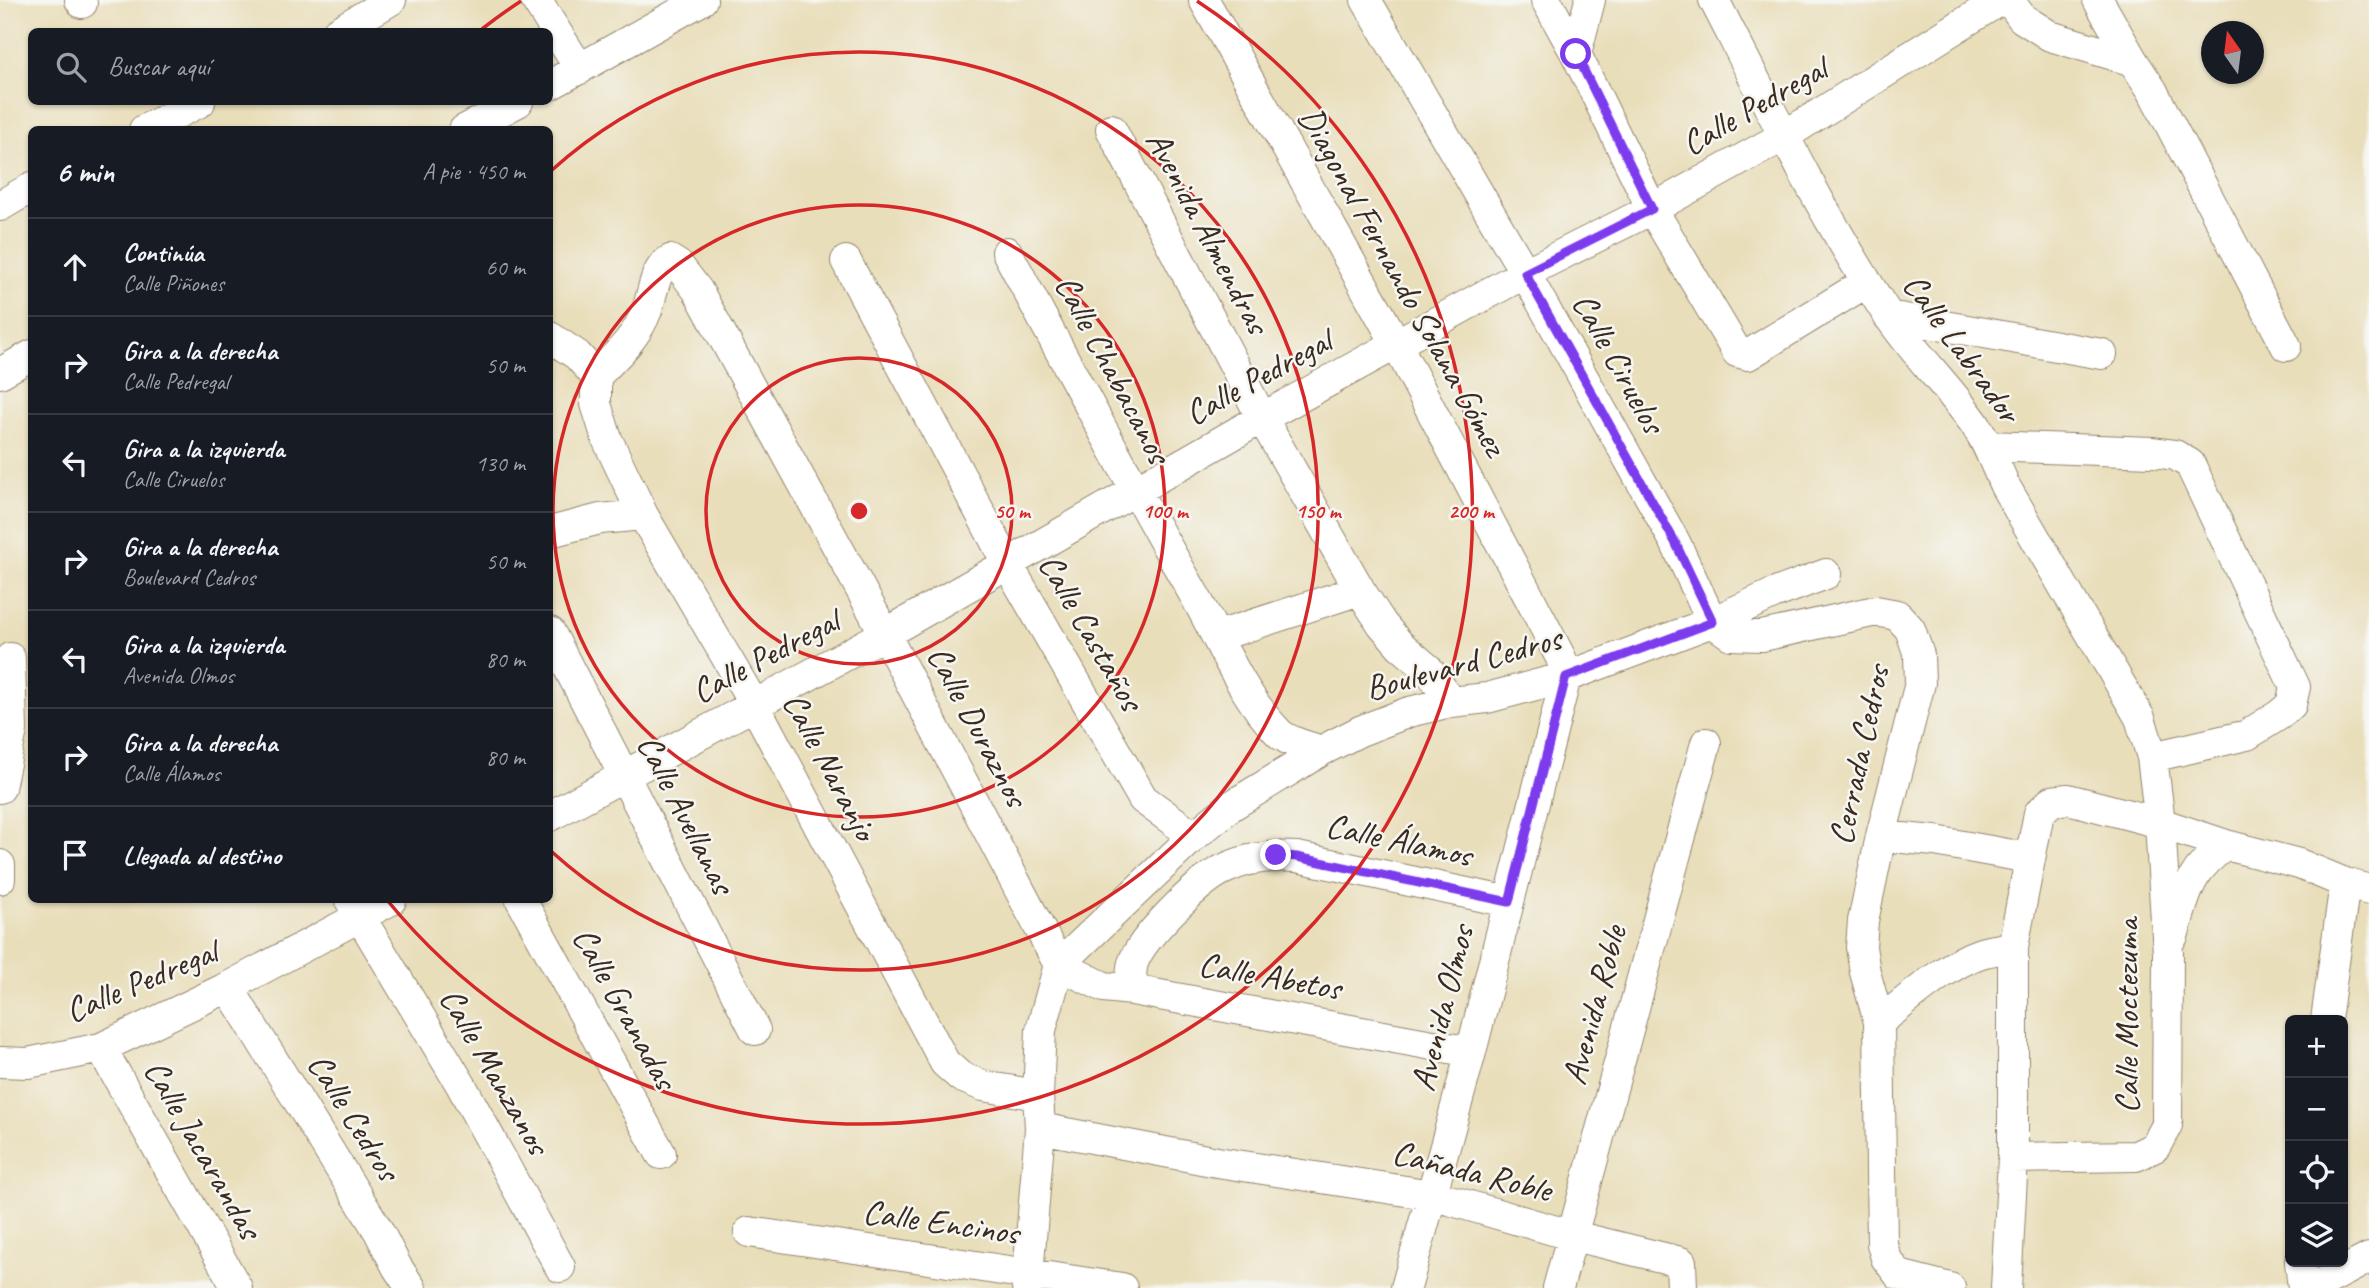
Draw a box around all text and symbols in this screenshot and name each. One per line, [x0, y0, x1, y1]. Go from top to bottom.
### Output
north arrow [2201, 21, 2264, 84]
search box [28, 28, 553, 105]
route start [1560, 38, 1591, 69]
street label: Calle Pedregal [1673, 43, 1840, 166]
icon: search [52, 48, 90, 86]
text: Buscar aquí [108, 50, 210, 83]
street label: Diagonal Fernando Solana Gómez [1288, 99, 1519, 466]
street label: Avenida Almendras [1136, 123, 1282, 344]
text: 6 min [56, 153, 114, 191]
text: A pie · 450 m [422, 157, 525, 186]
text: Continúa [123, 236, 204, 269]
icon: ahead [56, 248, 94, 286]
text: 60 m [486, 253, 525, 282]
street label: Calle Labrador [1893, 264, 2033, 434]
street label: Calle Chabacanos [1045, 267, 1183, 474]
text: Calle Piñones [123, 269, 224, 298]
street label: Calle Ciruelos [1562, 285, 1678, 444]
street label: Calle Pedregal [1177, 315, 1345, 436]
text: Gira a la derecha [123, 334, 277, 367]
icon: right [56, 346, 94, 384]
text: 50 m [486, 351, 525, 380]
text: Calle Pedregal [123, 367, 229, 396]
text: Gira a la izquierda [123, 432, 284, 465]
icon: left [56, 444, 94, 482]
text: 130 m [476, 449, 525, 478]
text: Calle Ciruelos [123, 465, 224, 494]
text: 50 m [994, 498, 1032, 524]
text: 100 m [1142, 498, 1190, 524]
text: 150 m [1295, 498, 1343, 524]
text: 200 m [1448, 498, 1496, 524]
centre of rings [847, 499, 871, 523]
text: Gira a la derecha [123, 530, 277, 563]
icon: right [56, 542, 94, 580]
street label: Calle Castaños [1028, 546, 1155, 721]
text: 50 m [486, 547, 525, 576]
text: Boulevard Cedros [123, 563, 255, 592]
street label: Calle Pedregal [683, 596, 852, 714]
street label: Boulevard Cedros [1360, 614, 1569, 711]
text: Gira a la izquierda [123, 628, 284, 661]
street label: Calle Duraznos [917, 638, 1041, 817]
icon: left [56, 640, 94, 678]
text: 80 m [486, 645, 525, 674]
street label: Cerrada Cedros [1818, 658, 1901, 849]
text: Avenida Olmos [123, 661, 234, 690]
street label: Calle Naranjo [772, 684, 889, 851]
text: Gira a la derecha [123, 726, 277, 759]
street label: Calle Avellanas [627, 727, 747, 904]
icon: right [56, 738, 94, 776]
text: 80 m [486, 743, 525, 772]
text: Calle Álamos [123, 759, 220, 788]
street label: Calle Álamos [1322, 803, 1479, 878]
icon: arrive [56, 836, 94, 874]
text: Llegada al destino [123, 839, 281, 872]
route end [1260, 839, 1291, 870]
street label: Calle Moctezuma [2104, 916, 2149, 1114]
street label: Avenida Olmos [1400, 918, 1485, 1095]
street label: Avenida Roble [1551, 918, 1637, 1089]
street label: Calle Granadas [562, 919, 689, 1100]
street label: Calle Pedregal [58, 926, 229, 1033]
street label: Calle Abetos [1195, 941, 1348, 1011]
street label: Calle Manzanos [429, 980, 562, 1165]
map controls [2285, 1015, 2348, 1267]
button: + [2285, 1015, 2348, 1078]
street label: Calle Cedros [297, 1045, 412, 1192]
street label: Calle Jacarandas [134, 1051, 274, 1249]
button: − [2285, 1078, 2348, 1141]
street label: Cañada Roble [1388, 1130, 1559, 1213]
button: locate [2285, 1141, 2348, 1204]
street label: Calle Encinos [860, 1189, 1025, 1256]
button: layers [2285, 1204, 2348, 1267]

